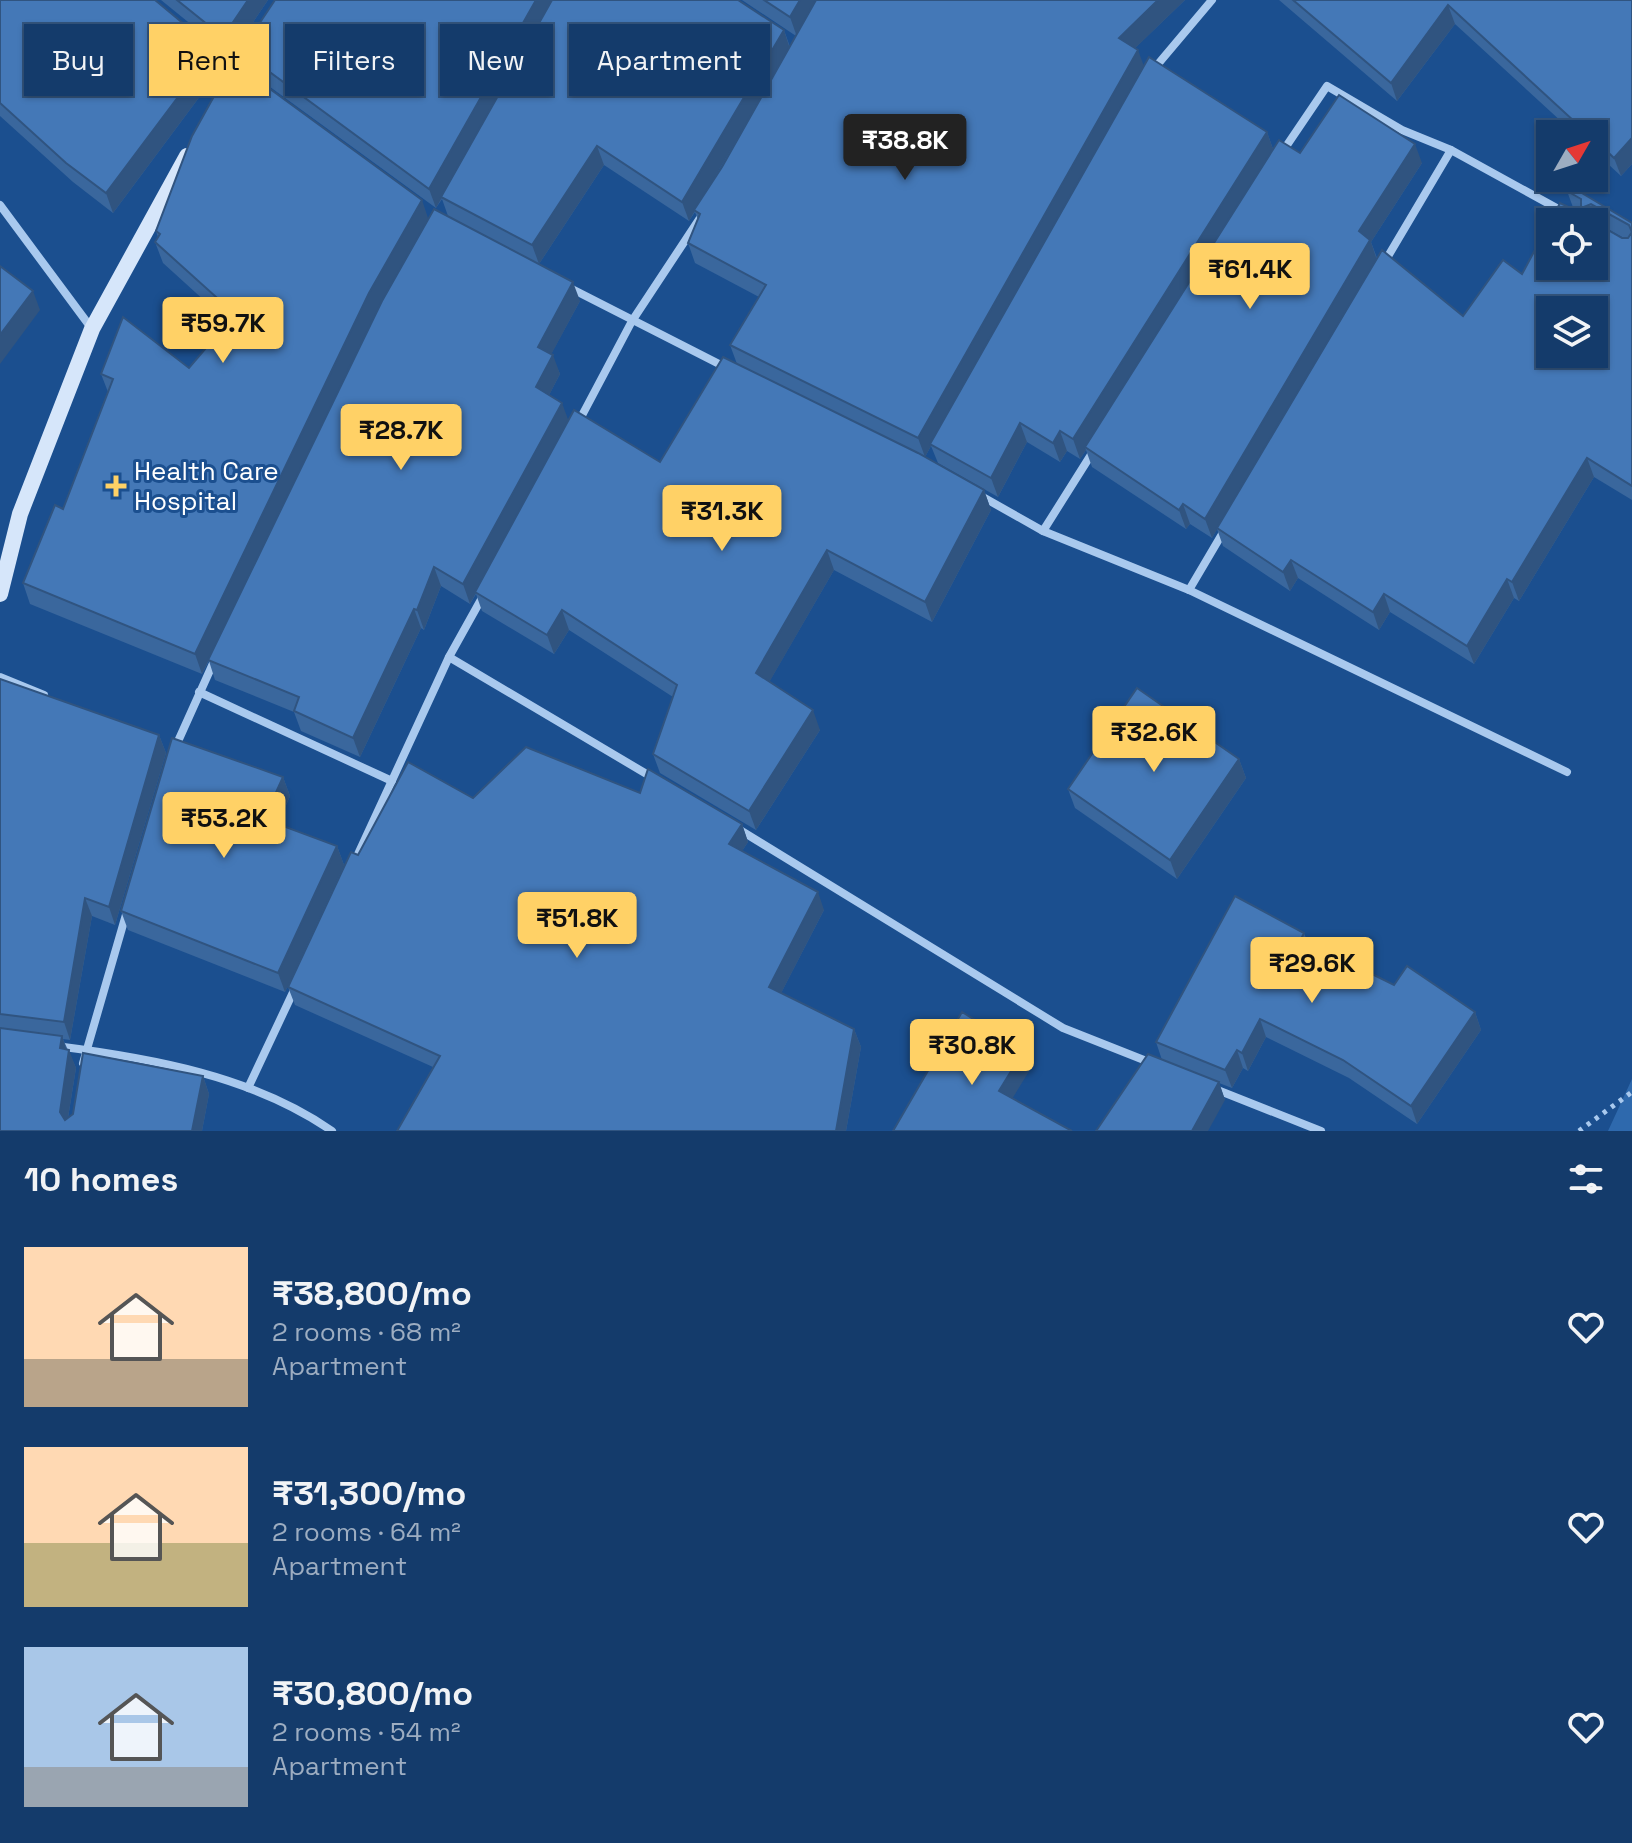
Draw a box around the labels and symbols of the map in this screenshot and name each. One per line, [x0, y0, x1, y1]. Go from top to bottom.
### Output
pin: ₹38.8K [840, 114, 970, 182]
north arrow [1536, 120, 1608, 192]
pin: ₹61.4K [1185, 243, 1315, 311]
pin: ₹59.7K [158, 297, 288, 365]
pin: ₹28.7K [336, 404, 466, 472]
place label: Health Care Hospital [134, 454, 279, 518]
marker: Health Care Hospital [105, 475, 127, 497]
pin: ₹31.3K [657, 485, 787, 553]
pin: ₹32.6K [1089, 706, 1219, 774]
pin: ₹53.2K [159, 792, 289, 860]
pin: ₹51.8K [512, 892, 642, 960]
pin: ₹29.6K [1247, 937, 1377, 1005]
pin: ₹30.8K [907, 1019, 1037, 1087]

